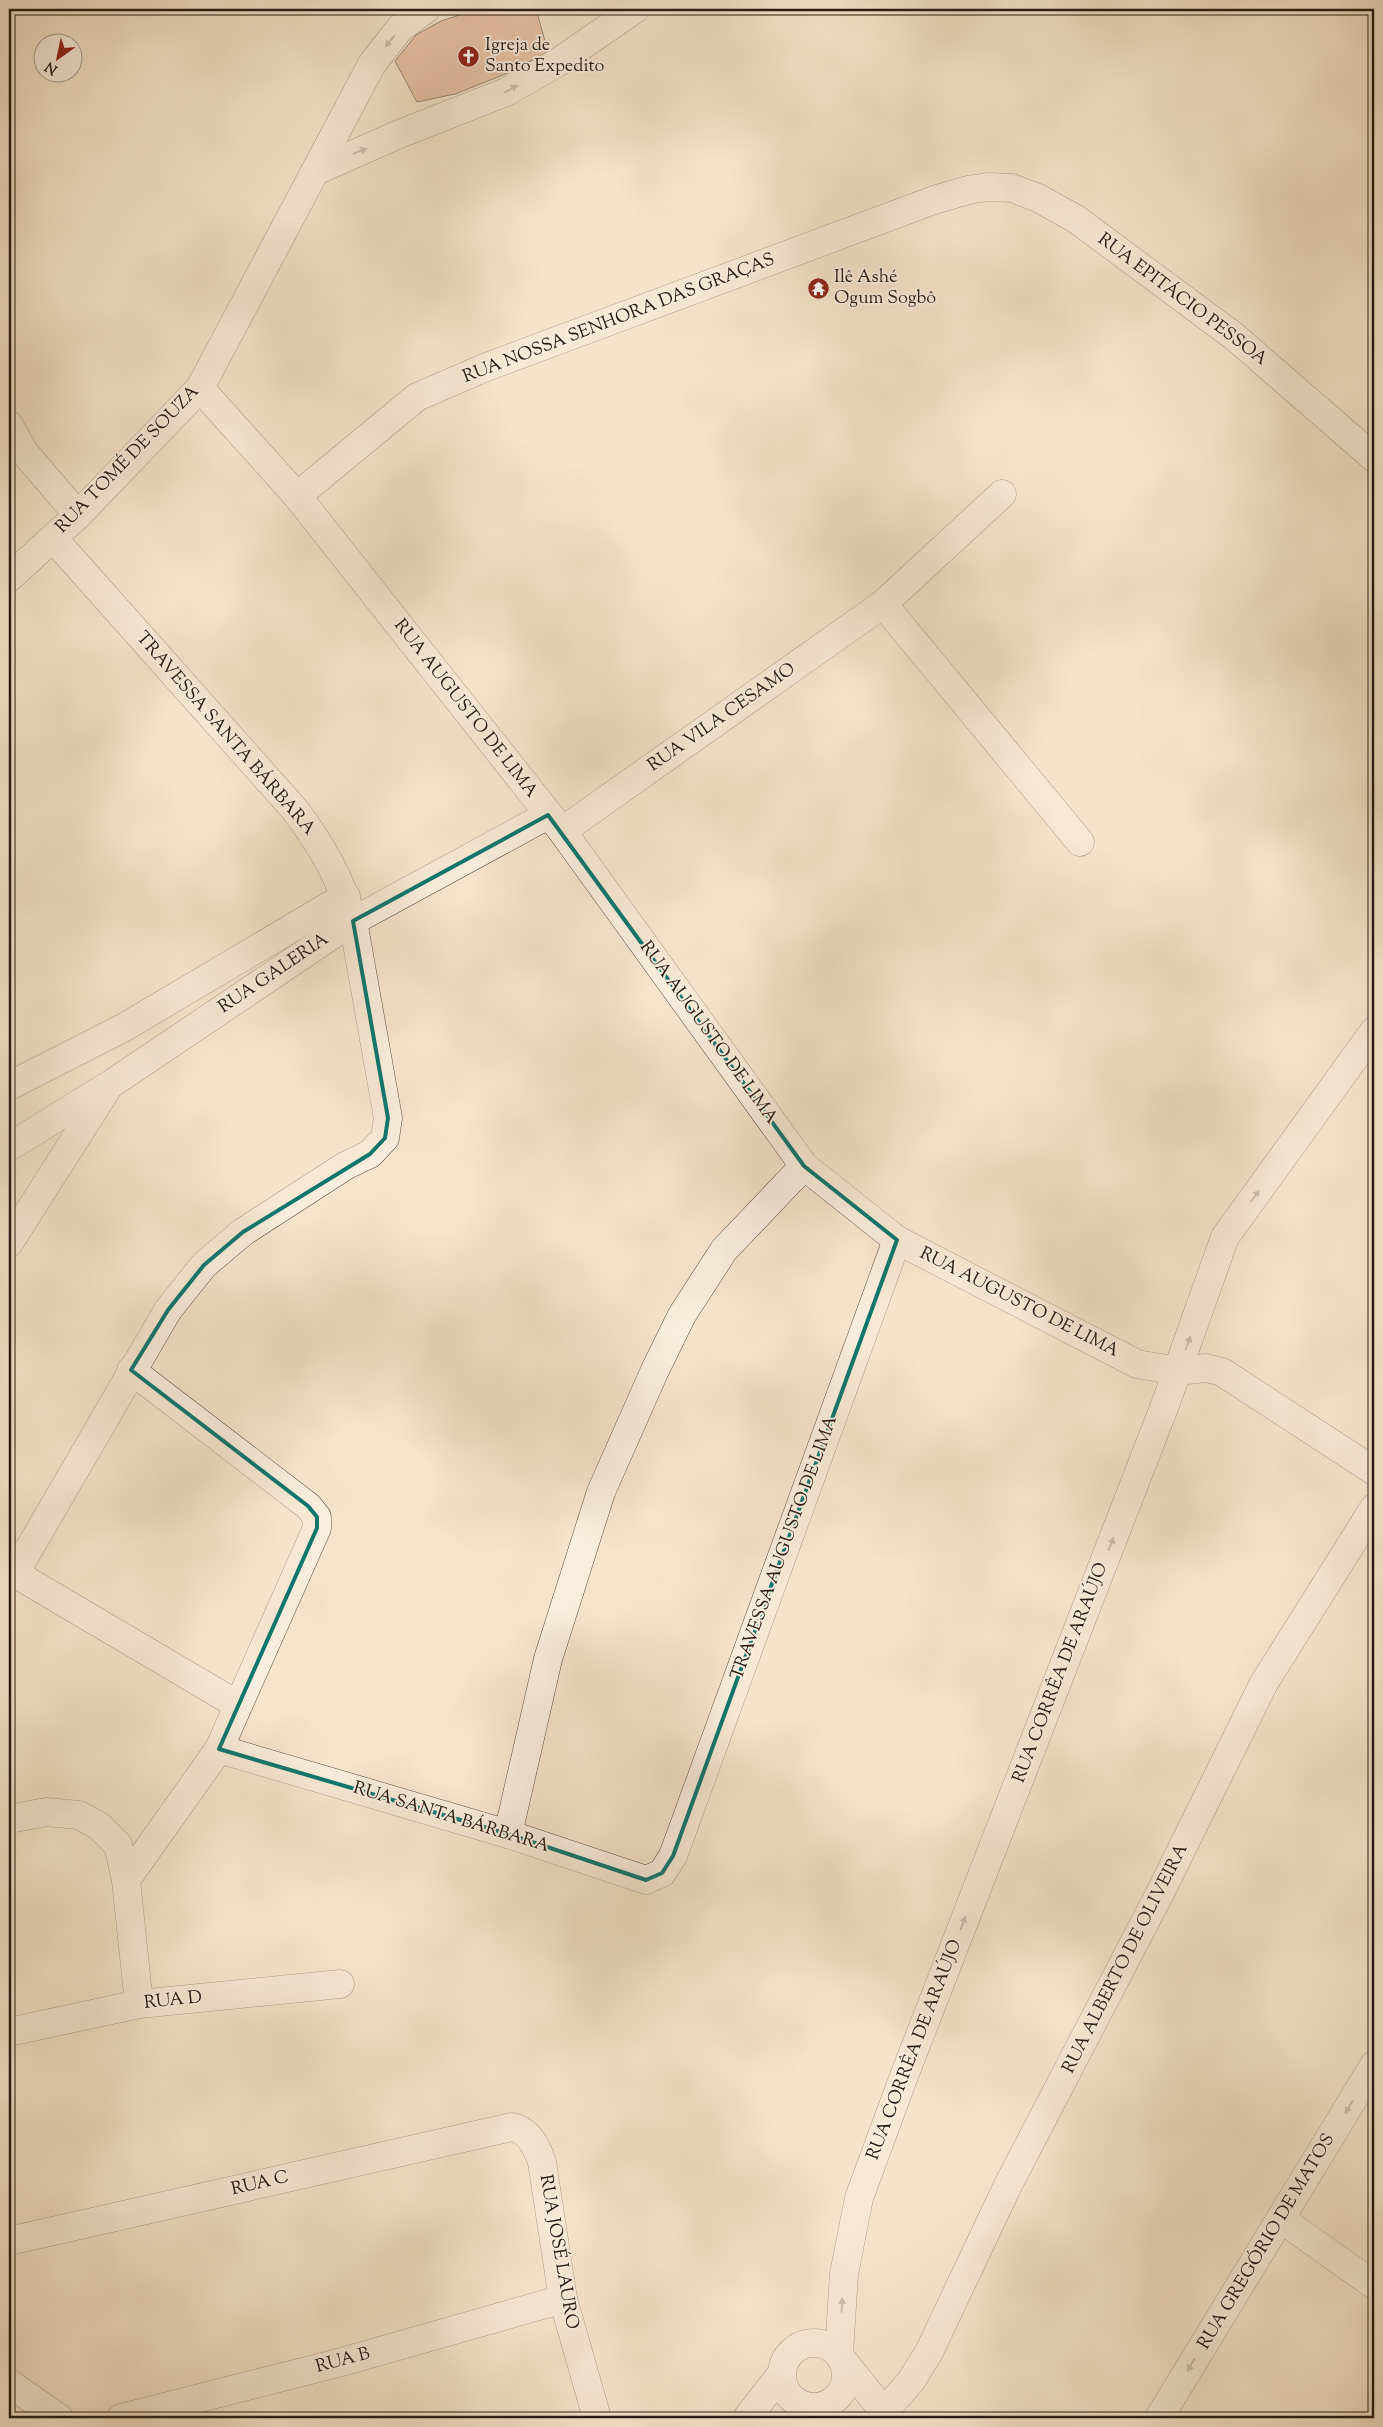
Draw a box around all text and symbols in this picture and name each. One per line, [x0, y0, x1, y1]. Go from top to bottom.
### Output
north arrow [32, 32, 82, 82]
place label: Igreja de Santo Expedito [485, 33, 605, 80]
one-way arrow [384, 34, 395, 47]
church icon: Igreja de Santo Expedito [457, 44, 481, 68]
text: N [42, 56, 62, 79]
one-way arrow [503, 85, 518, 93]
one-way arrow [353, 146, 368, 154]
street label: RUA EPITÁCIO PESSOA [1092, 227, 1273, 373]
street label: RUA NOSSA SENHORA DAS GRAÇAS [459, 247, 779, 391]
place label: Ilê Ashé Ogum Sogbô [834, 265, 936, 312]
temple icon: Ilê Ashé Ogum Sogbô [806, 276, 830, 300]
street label: RUA TOMÉ DE SOUZA [50, 380, 206, 540]
street label: RUA AUGUSTO DE LIMA [387, 614, 544, 804]
street label: TRAVESSA SANTA BÁRBARA [129, 626, 321, 842]
street label: RUA VILA CESAMO [643, 657, 801, 779]
street label: RUA GALERIA [213, 927, 335, 1021]
street label: RUA AUGUSTO DE LIMA [633, 936, 784, 1130]
one-way arrow [1250, 1189, 1260, 1203]
street label: RUA AUGUSTO DE LIMA [915, 1241, 1124, 1365]
one-way arrow [1185, 1335, 1192, 1350]
street label: TRAVESSA AUGUSTO DE LIMA [725, 1412, 845, 1684]
one-way arrow [1108, 1537, 1116, 1551]
street label: RUA CORRÊA DE ARAÚJO [1006, 1559, 1115, 1787]
street label: RUA SANTA BÁRBARA [350, 1776, 553, 1860]
street label: RUA ALBERTO DE OLIVEIRA [1057, 1839, 1196, 2078]
one-way arrow [959, 1915, 967, 1930]
street label: RUA CORRÊA DE ARAÚJO [860, 1936, 969, 2164]
street label: RUA D [143, 1985, 203, 2017]
one-way arrow [1344, 2100, 1353, 2114]
street label: RUA GREGÓRIO DE MATOS [1191, 2129, 1342, 2355]
street label: RUA C [229, 2165, 291, 2203]
street label: RUA JOSÉ LAURO [532, 2173, 584, 2331]
one-way arrow [838, 2297, 846, 2313]
street label: RUA B [313, 2341, 373, 2381]
one-way arrow [1187, 2359, 1196, 2372]

